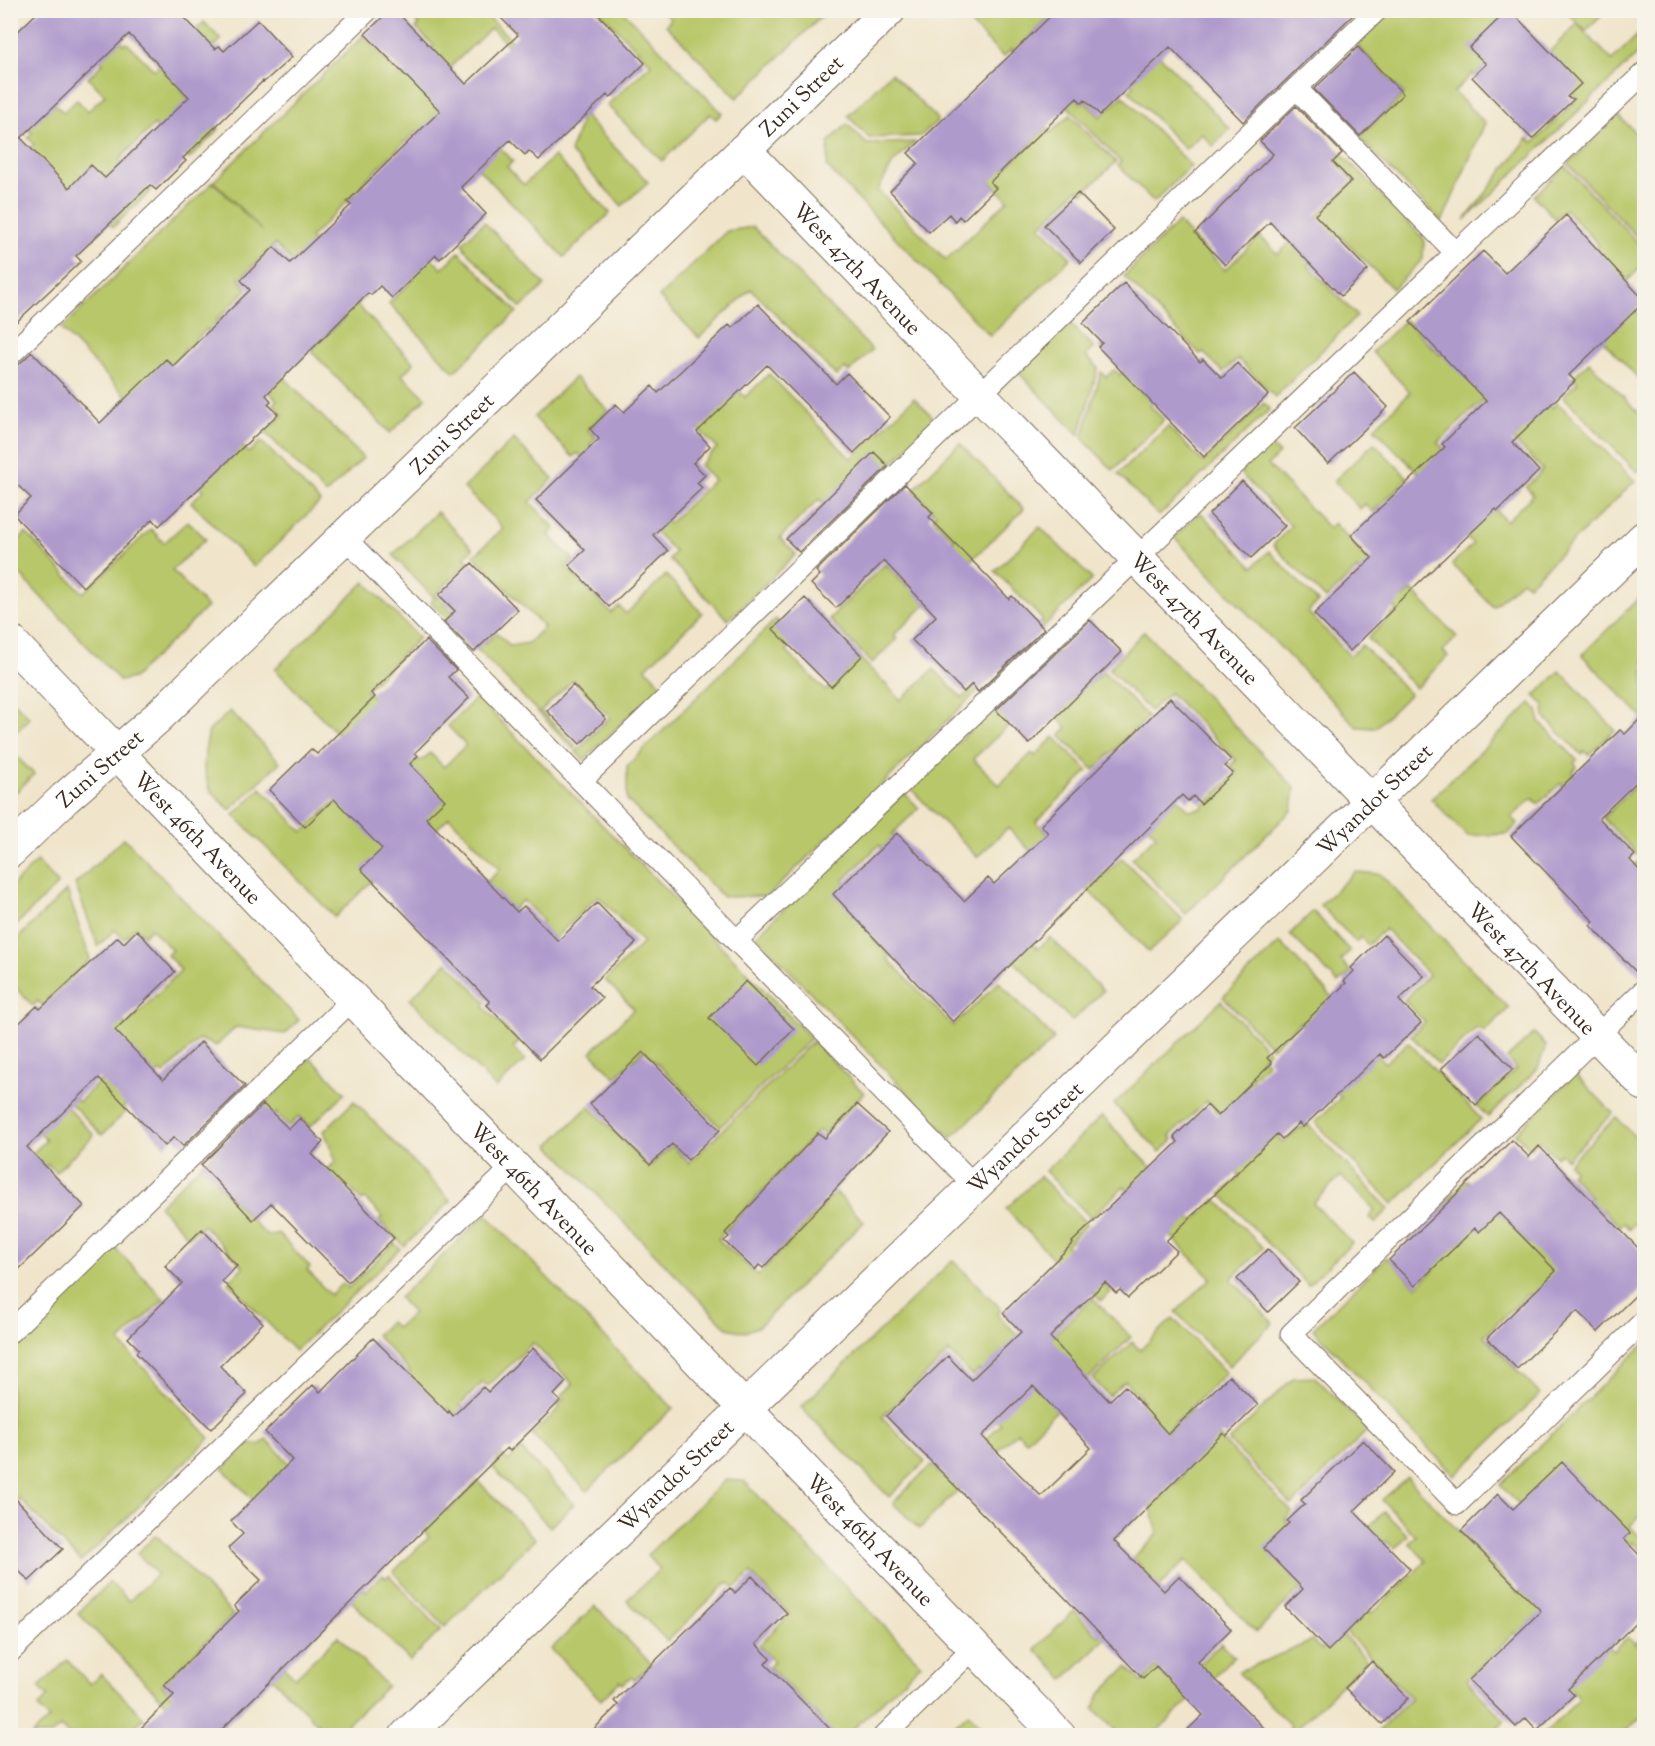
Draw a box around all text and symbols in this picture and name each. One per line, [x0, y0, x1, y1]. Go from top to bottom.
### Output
street label: Zuni Street [754, 49, 852, 146]
street label: West 47th Avenue [784, 196, 928, 344]
street label: Zuni Street [404, 387, 503, 484]
street label: West 47th Avenue [1121, 546, 1265, 694]
street label: Zuni Street [51, 723, 152, 817]
street label: Wyandot Street [1311, 737, 1442, 865]
street label: West 46th Avenue [124, 766, 268, 913]
street label: West 47th Avenue [1458, 896, 1602, 1044]
street label: Wyandot Street [962, 1075, 1092, 1203]
street label: West 46th Avenue [461, 1117, 604, 1264]
street label: Wyandot Street [612, 1413, 743, 1541]
street label: West 46th Avenue [797, 1468, 940, 1615]

